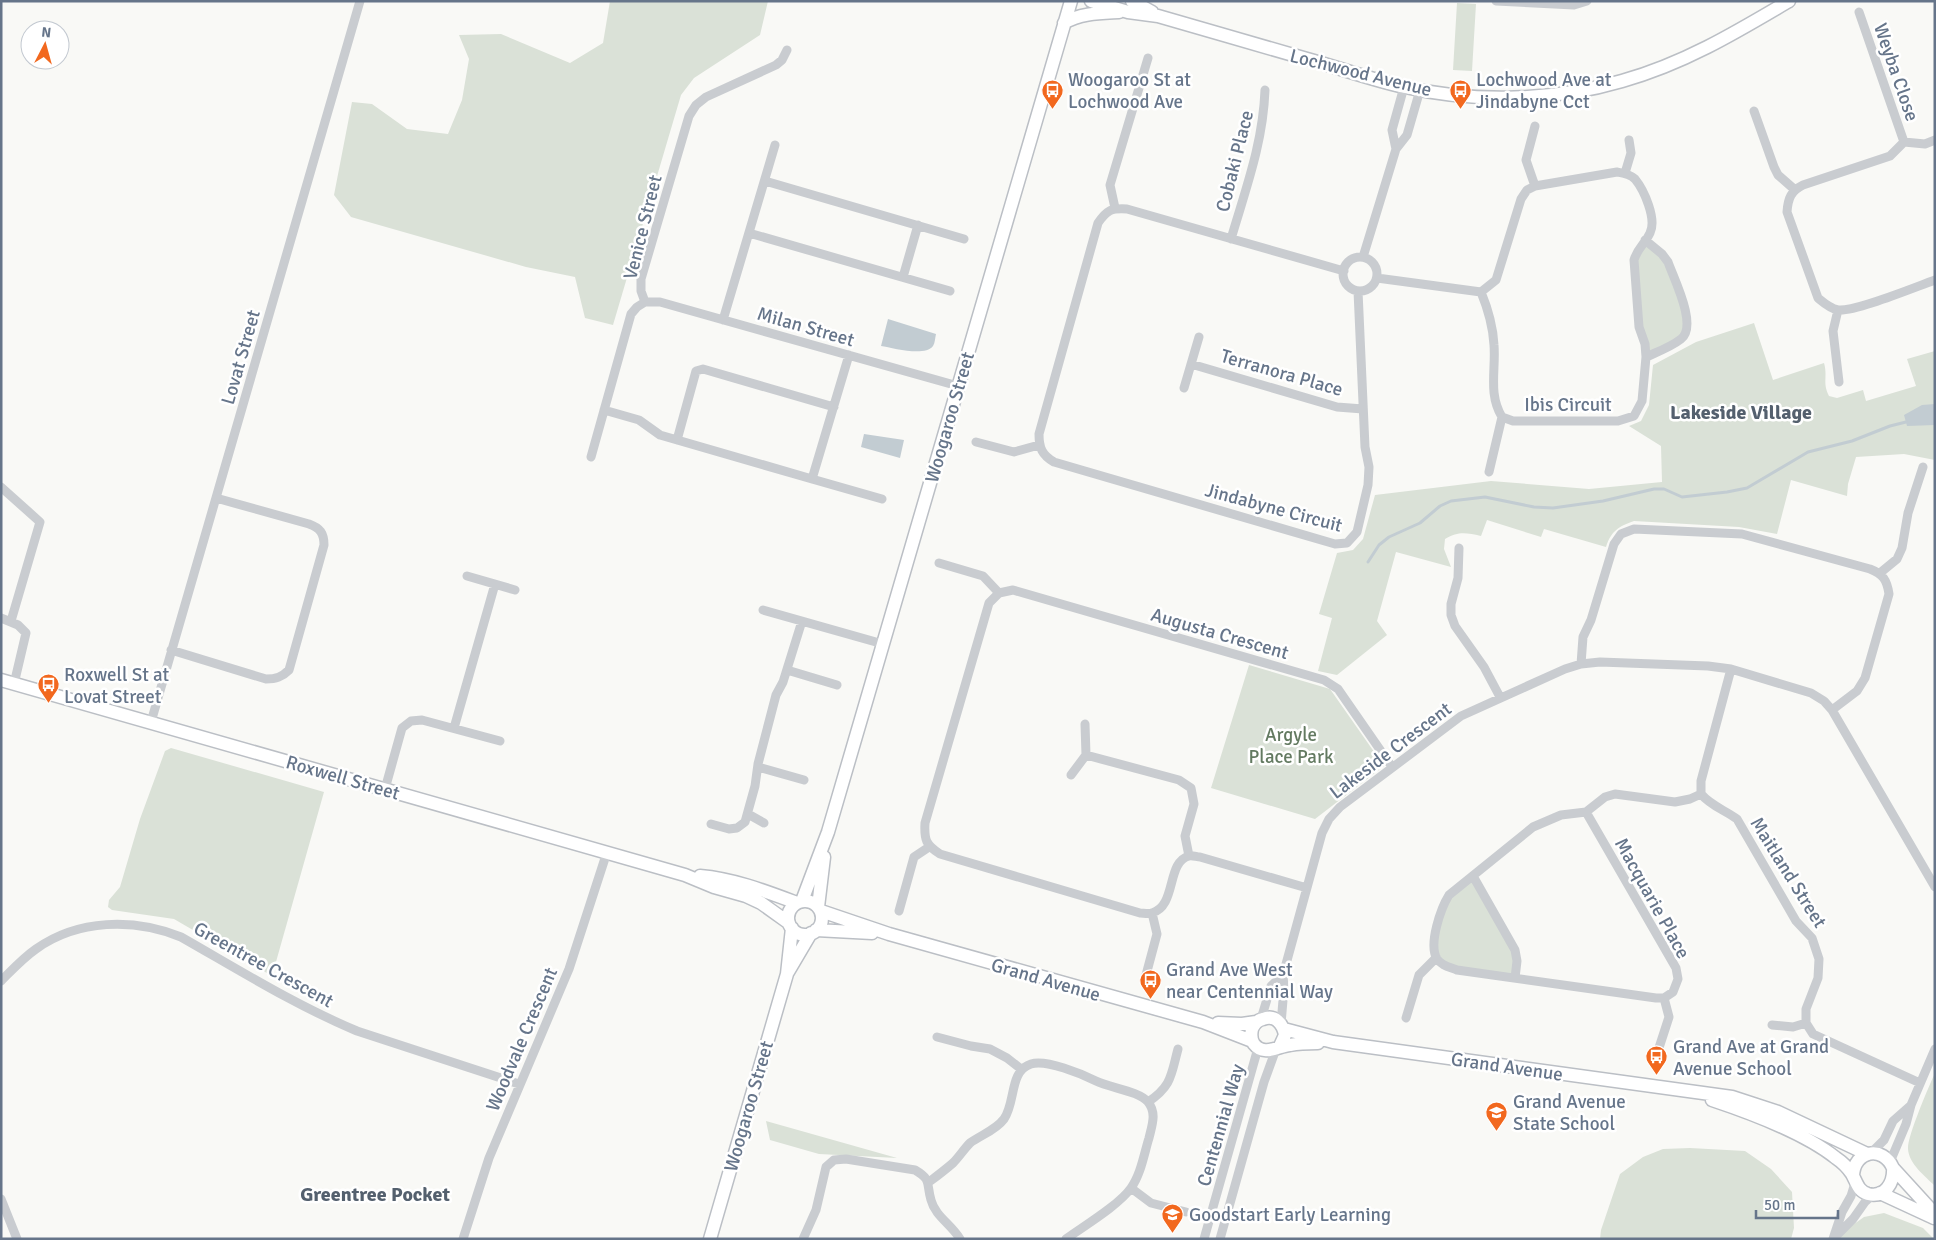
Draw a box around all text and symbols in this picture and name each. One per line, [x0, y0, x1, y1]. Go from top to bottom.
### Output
north arrow [20, 20, 70, 70]
street label: Weyba Close [1868, 20, 1924, 124]
text: N [41, 24, 52, 42]
street label: Lochwood Avenue [1287, 44, 1434, 102]
place label: Woogaroo St at Lochwood Ave [1068, 68, 1191, 114]
place label: Lochwood Ave at Jindabyne Cct [1476, 68, 1612, 114]
bus stop icon: Woogaroo St at Lochwood Ave [1040, 78, 1064, 109]
bus stop icon: Lochwood Ave at Jindabyne Cct [1448, 78, 1472, 109]
street label: Cobaki Place [1211, 108, 1259, 215]
street label: Venice Street [618, 172, 668, 282]
street label: Milan Street [754, 302, 857, 352]
street label: Lovat Street [216, 307, 266, 407]
street label: Terranora Place [1218, 344, 1346, 402]
street label: Woogaroo Street [920, 349, 980, 485]
street label: Ibis Circuit [1524, 393, 1612, 417]
district label: Lakeside Village [1670, 400, 1812, 425]
street label: Jindabyne Circuit [1203, 478, 1345, 538]
street label: Augusta Crescent [1148, 603, 1292, 665]
place label: Roxwell St at Lovat Street [64, 663, 170, 709]
bus stop icon: Roxwell St at Lovat Street [36, 673, 60, 704]
street label: Lakeside Crescent [1325, 697, 1457, 804]
park label: Argyle Place Park [1248, 723, 1334, 769]
street label: Roxwell Street [283, 750, 403, 806]
street label: Maitland Street [1745, 813, 1832, 933]
street label: Macquarie Place [1609, 834, 1695, 963]
street label: Greentree Crescent [189, 917, 338, 1013]
street label: Grand Avenue [988, 953, 1103, 1007]
place label: Grand Ave West near Centennial Way [1166, 958, 1333, 1004]
street label: Woodvale Crescent [481, 964, 563, 1115]
bus stop icon: Grand Ave West near Centennial Way [1138, 968, 1162, 999]
place label: Grand Ave at Grand Avenue School [1673, 1035, 1829, 1081]
street label: Woogaroo Street [719, 1038, 779, 1174]
bus stop icon: Grand Ave at Grand Avenue School [1645, 1045, 1669, 1076]
street label: Grand Avenue [1449, 1047, 1564, 1087]
street label: Centennial Way [1192, 1061, 1250, 1189]
place label: Grand Avenue State School [1513, 1090, 1626, 1136]
school or university icon: Grand Avenue State School [1485, 1100, 1509, 1131]
district label: Greentree Pocket [300, 1182, 450, 1207]
scale bar [1756, 1188, 1838, 1220]
text: 50 m [1764, 1196, 1795, 1214]
school or university icon: Goodstart Early Learning [1161, 1202, 1185, 1233]
place label: Goodstart Early Learning [1189, 1203, 1391, 1227]

